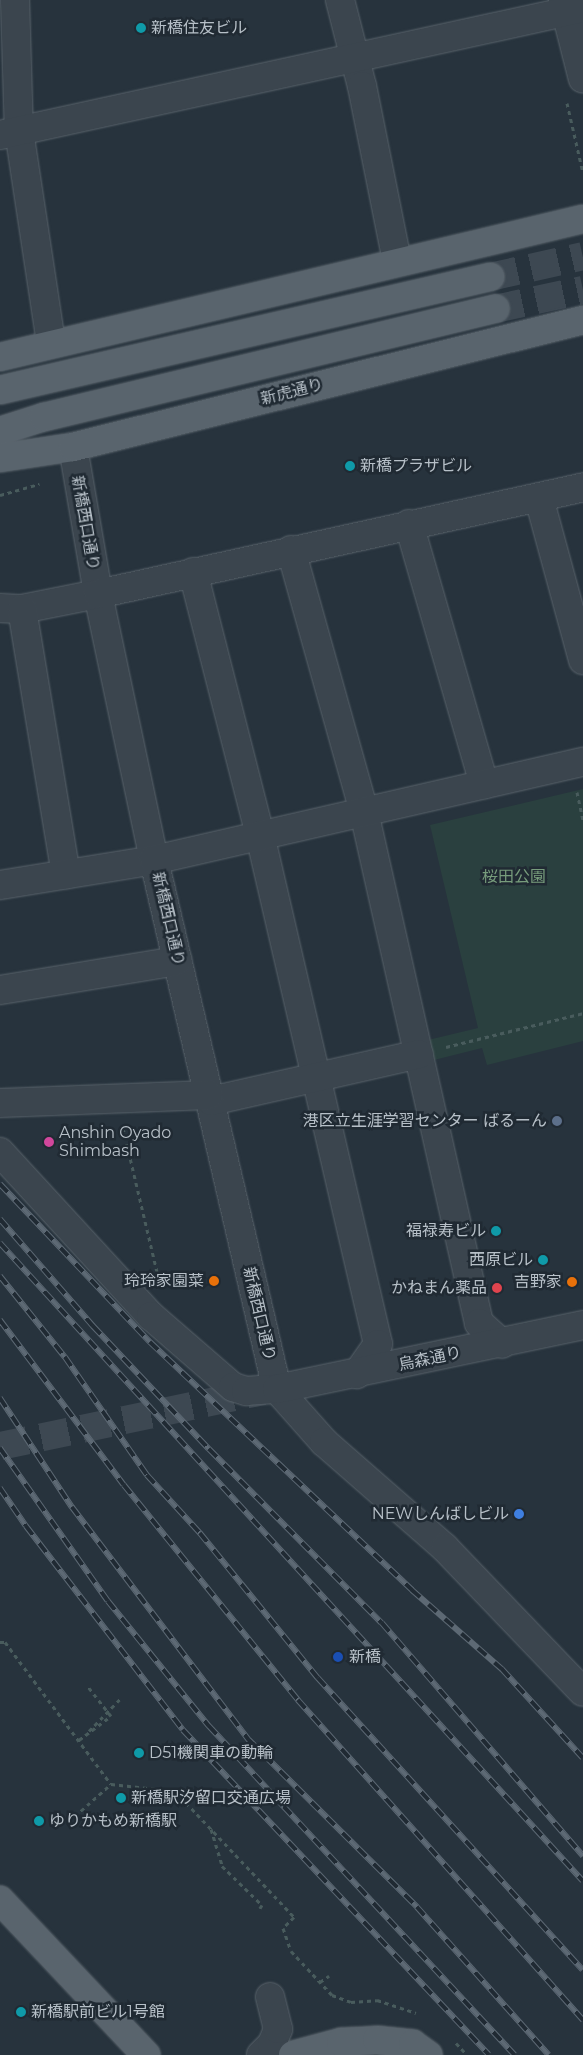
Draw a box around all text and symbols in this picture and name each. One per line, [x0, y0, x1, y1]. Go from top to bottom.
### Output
place label: 新橋住友ビル [151, 18, 247, 38]
marker: 新橋住友ビル [135, 22, 147, 34]
street label: 新虎通り [259, 375, 325, 409]
place label: 新橋プラザビル [360, 456, 472, 476]
marker: 新橋プラザビル [344, 460, 356, 472]
street label: 新橋西口通り [67, 474, 103, 572]
park label: 桜田公園 [482, 867, 546, 887]
street label: 新橋西口通り [148, 870, 188, 968]
place label: 港区立生涯学習センター ばるーん [303, 1111, 547, 1131]
marker: 港区立生涯学習センター ばるーん [551, 1115, 563, 1127]
place label: Anshin Oyado Shimbash [59, 1123, 171, 1161]
marker: Anshin Oyado Shimbash [43, 1136, 55, 1148]
place label: 福禄寿ビル [406, 1221, 486, 1241]
marker: 福禄寿ビル [490, 1225, 502, 1237]
place label: 西原ビル [469, 1250, 533, 1270]
marker: 西原ビル [537, 1254, 549, 1266]
street label: 新橋西口通り [239, 1265, 279, 1363]
place label: 玲玲家園菜 [124, 1271, 204, 1291]
place label: 吉野家 [514, 1272, 562, 1292]
marker: 玲玲家園菜 [208, 1275, 220, 1287]
marker: 吉野家 [566, 1276, 578, 1288]
place label: かねまん薬品 [391, 1278, 487, 1298]
marker: かねまん薬品 [491, 1282, 503, 1294]
street label: 烏森通り [397, 1343, 463, 1375]
place label: NEWしんばしビル [372, 1504, 509, 1524]
marker: NEWしんばしビル [513, 1508, 525, 1520]
place label: 新橋 [349, 1647, 381, 1667]
marker: 新橋 [331, 1650, 345, 1664]
place label: D51機関車の動輪 [149, 1743, 273, 1763]
marker: D51機関車の動輪 [133, 1747, 145, 1759]
place label: 新橋駅汐留口交通広場 [131, 1788, 291, 1808]
marker: 新橋駅汐留口交通広場 [115, 1792, 127, 1804]
place label: ゆりかもめ新橋駅 [49, 1811, 177, 1831]
marker: ゆりかもめ新橋駅 [33, 1815, 45, 1827]
place label: 新橋駅前ビル1号館 [31, 2002, 165, 2022]
marker: 新橋駅前ビル1号館 [15, 2006, 27, 2018]

